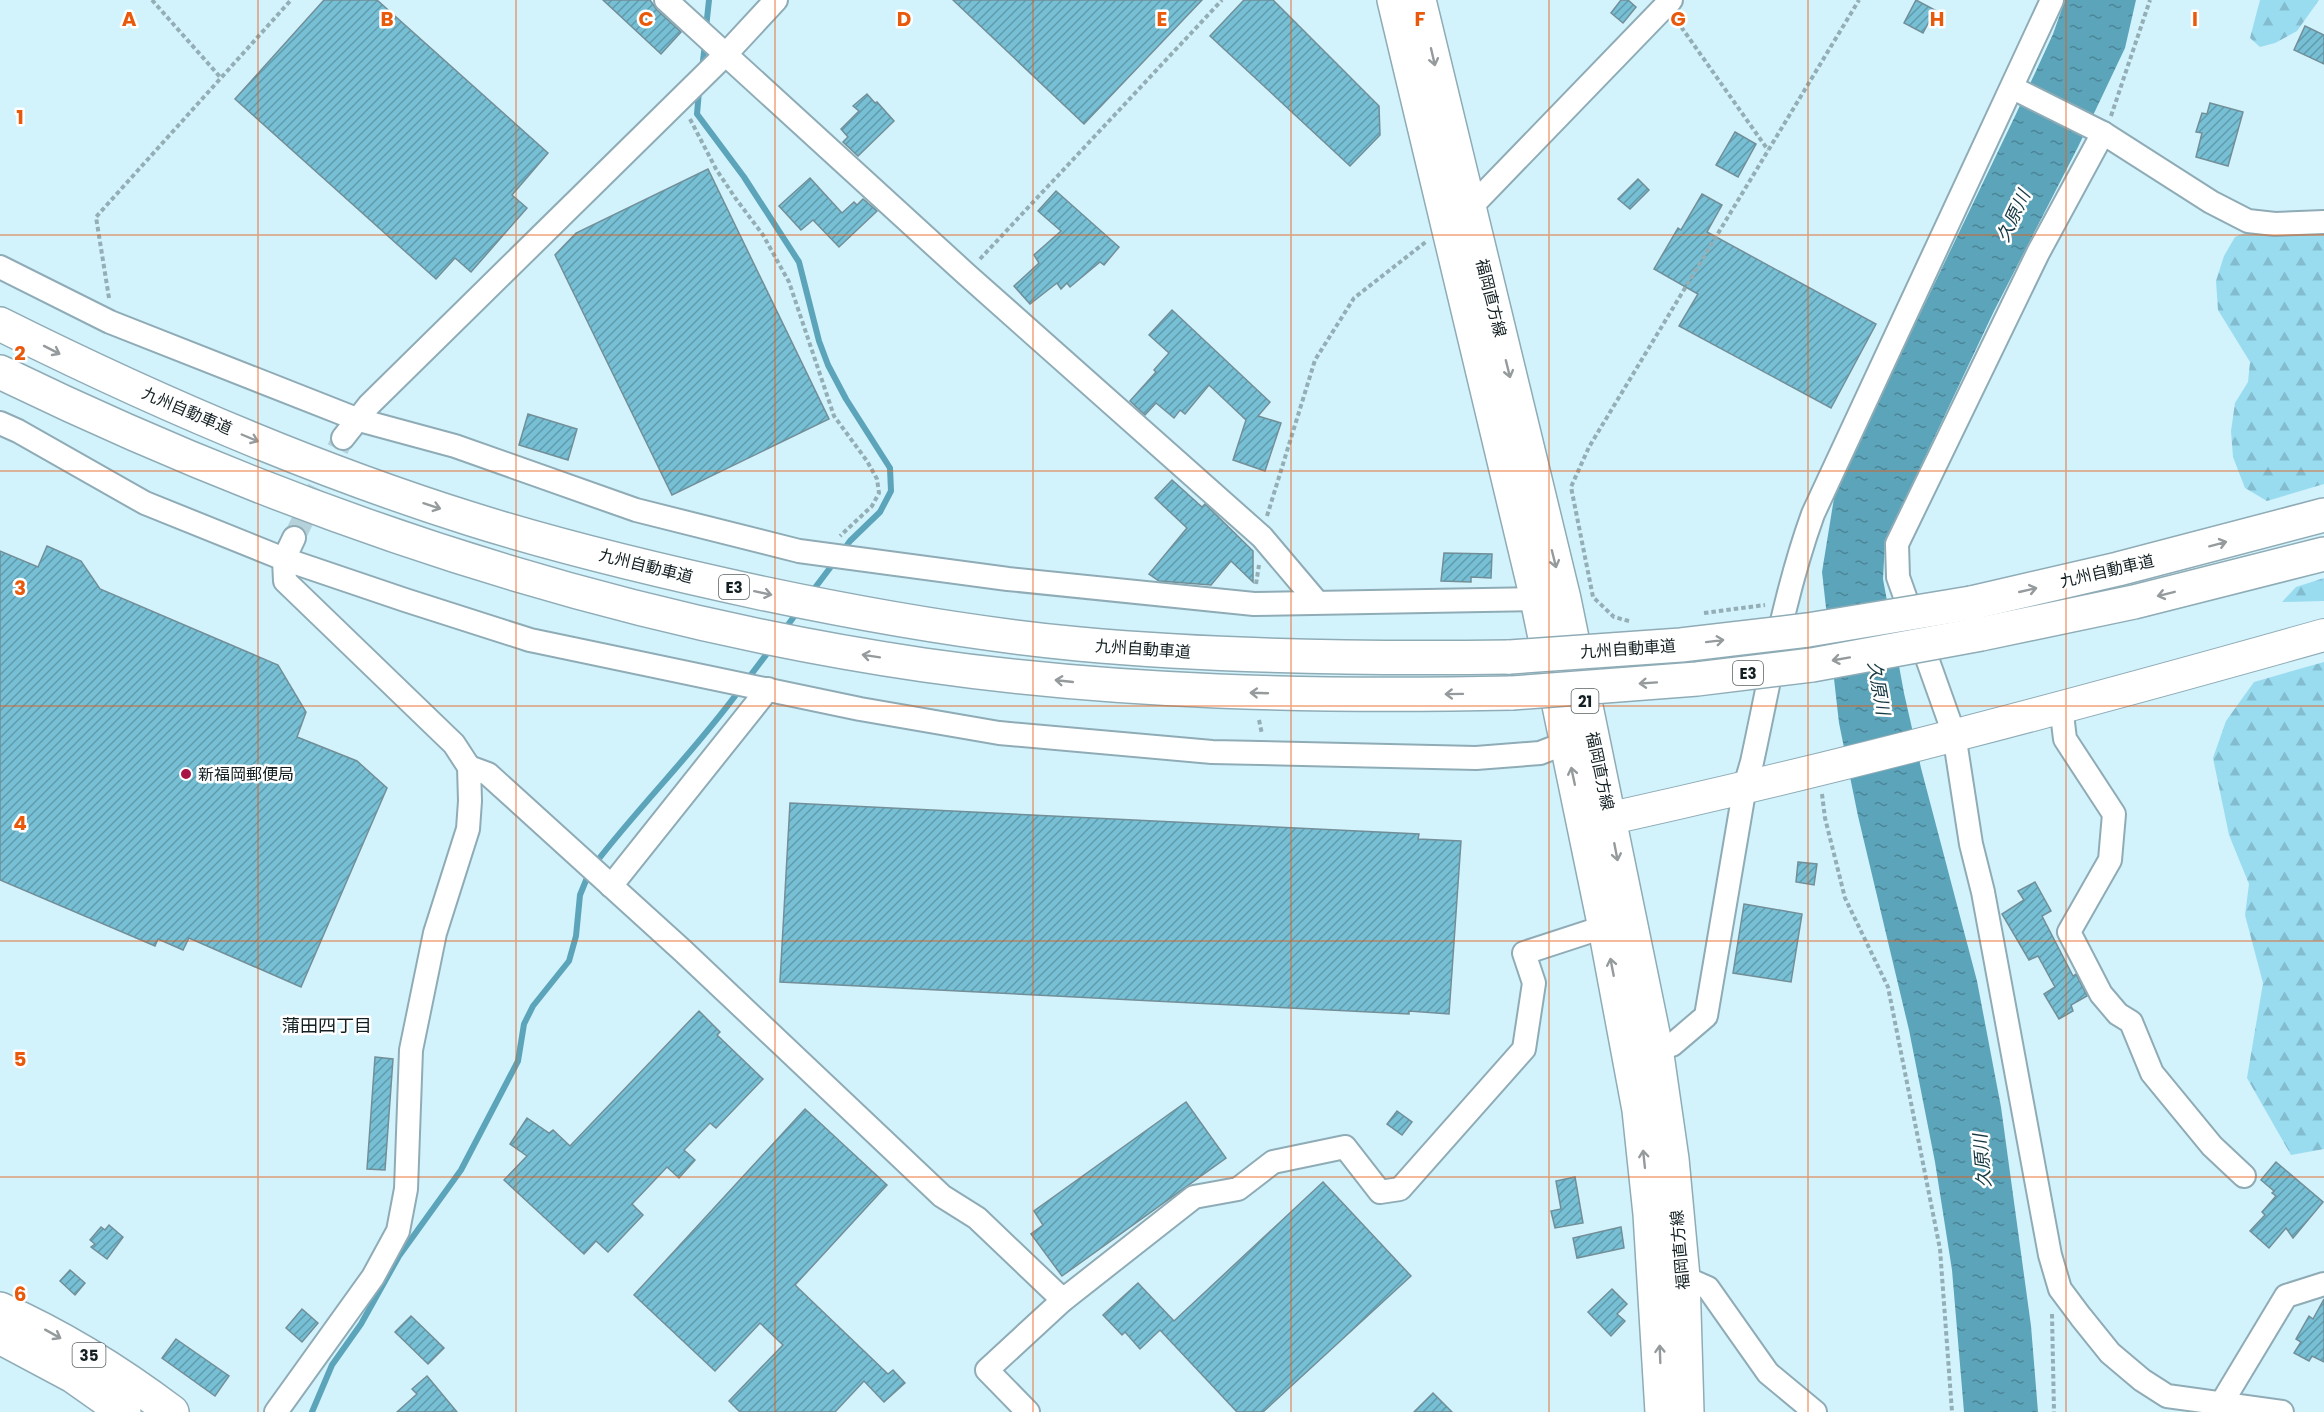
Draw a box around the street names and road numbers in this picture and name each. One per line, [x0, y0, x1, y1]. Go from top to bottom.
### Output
street label: 福岡直方線 [1470, 256, 1512, 340]
street label: 九州自動車道 [138, 382, 236, 440]
street label: 九州自動車道 [597, 543, 695, 589]
street label: 九州自動車道 [2058, 549, 2156, 593]
road number: E3 [719, 575, 749, 599]
street label: 九州自動車道 [1094, 634, 1192, 664]
street label: 九州自動車道 [1579, 634, 1677, 664]
road number: E3 [1733, 661, 1763, 685]
road number: 21 [1572, 689, 1598, 713]
street label: 福岡直方線 [1580, 729, 1620, 813]
street label: 福岡直方線 [1665, 1209, 1695, 1291]
road number: 35 [72, 1343, 106, 1367]

